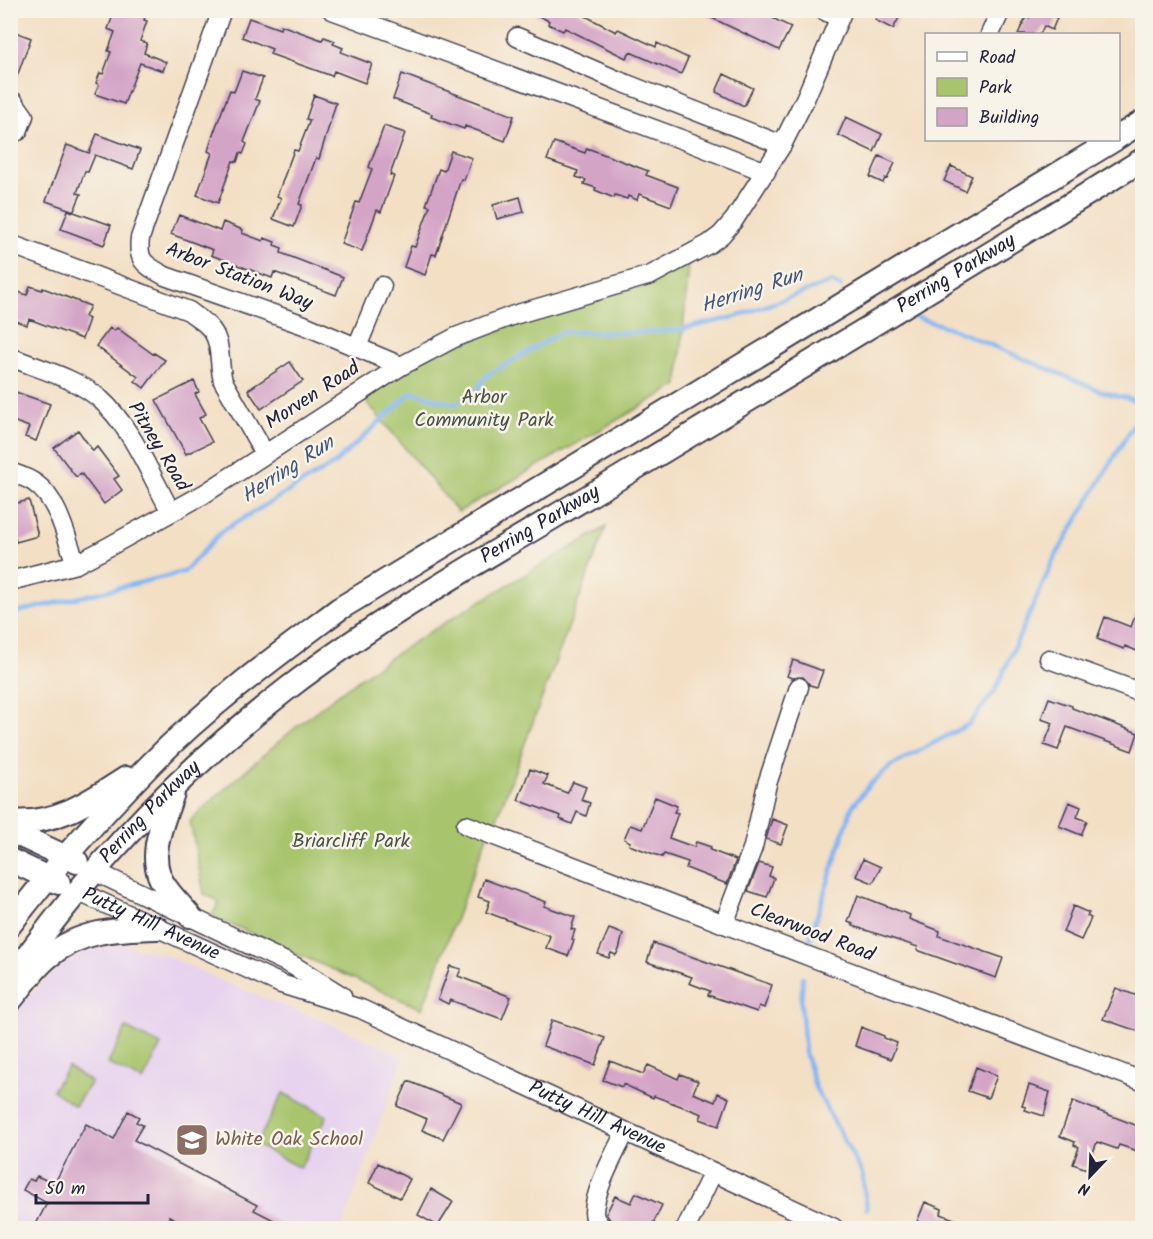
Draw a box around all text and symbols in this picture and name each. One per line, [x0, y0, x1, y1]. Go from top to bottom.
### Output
legend [925, 33, 1120, 141]
text: Road [979, 44, 1016, 73]
text: Park [979, 74, 1012, 103]
text: Building [979, 104, 1039, 133]
street label: Perring Parkway [891, 225, 1023, 323]
street label: Arbor Station Way [161, 234, 318, 320]
water label: Herring Run [697, 258, 809, 323]
street label: Morven Road [259, 353, 368, 439]
park label: Arbor Community Park [414, 382, 554, 437]
street label: Pitney Road [118, 396, 198, 499]
water label: Herring Run [235, 426, 343, 513]
street label: Perring Parkway [474, 477, 607, 573]
street label: Perring Parkway [92, 752, 209, 872]
park label: Briarcliff Park [292, 826, 411, 858]
street label: Putty Hill Avenue [77, 879, 225, 970]
street label: Clearwood Road [745, 894, 880, 972]
street label: Putty Hill Avenue [523, 1073, 671, 1164]
school or university icon: White Oak School [174, 1122, 210, 1158]
place label: White Oak School [215, 1124, 363, 1156]
north arrow [1060, 1146, 1120, 1206]
scale bar [36, 1167, 148, 1205]
text: 50 m [45, 1175, 85, 1204]
text: N [1075, 1175, 1094, 1202]

